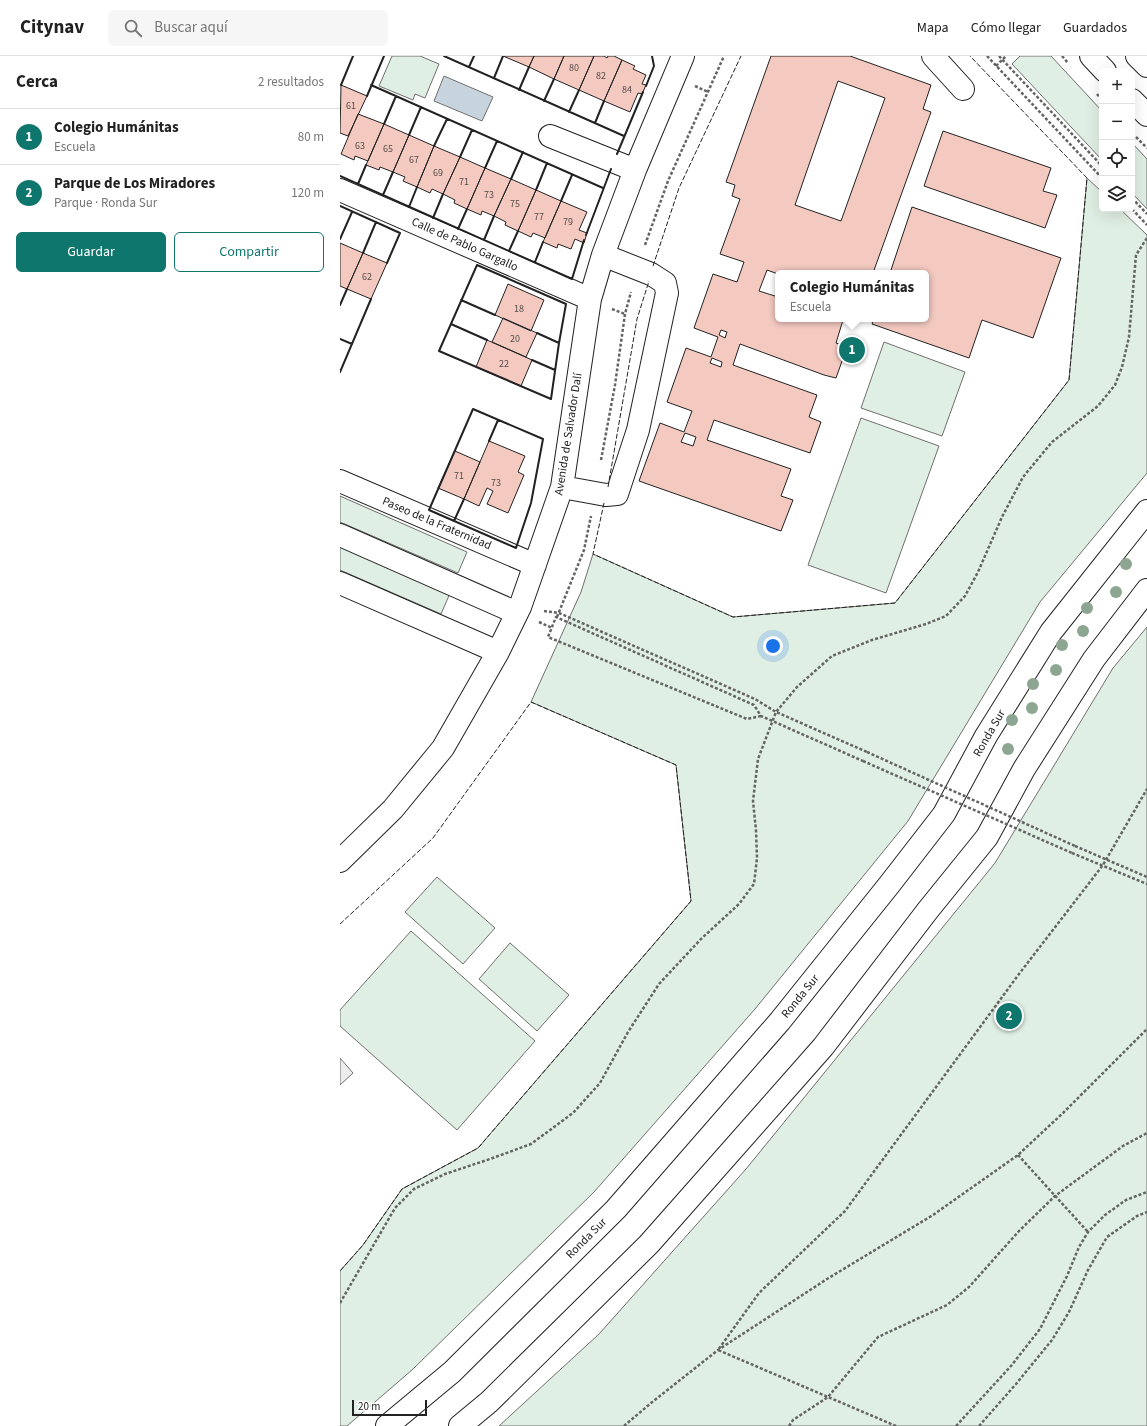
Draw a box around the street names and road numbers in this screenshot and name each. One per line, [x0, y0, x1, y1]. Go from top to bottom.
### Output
street label: Calle de Pablo Gargallo [409, 213, 521, 276]
street label: Avenida de Salvador Dalí [550, 371, 587, 496]
street label: Paseo de la Fraternidad [380, 493, 494, 554]
street label: Ronda Sur [969, 706, 1010, 760]
street label: Ronda Sur [777, 970, 824, 1022]
street label: Ronda Sur [562, 1213, 611, 1263]

